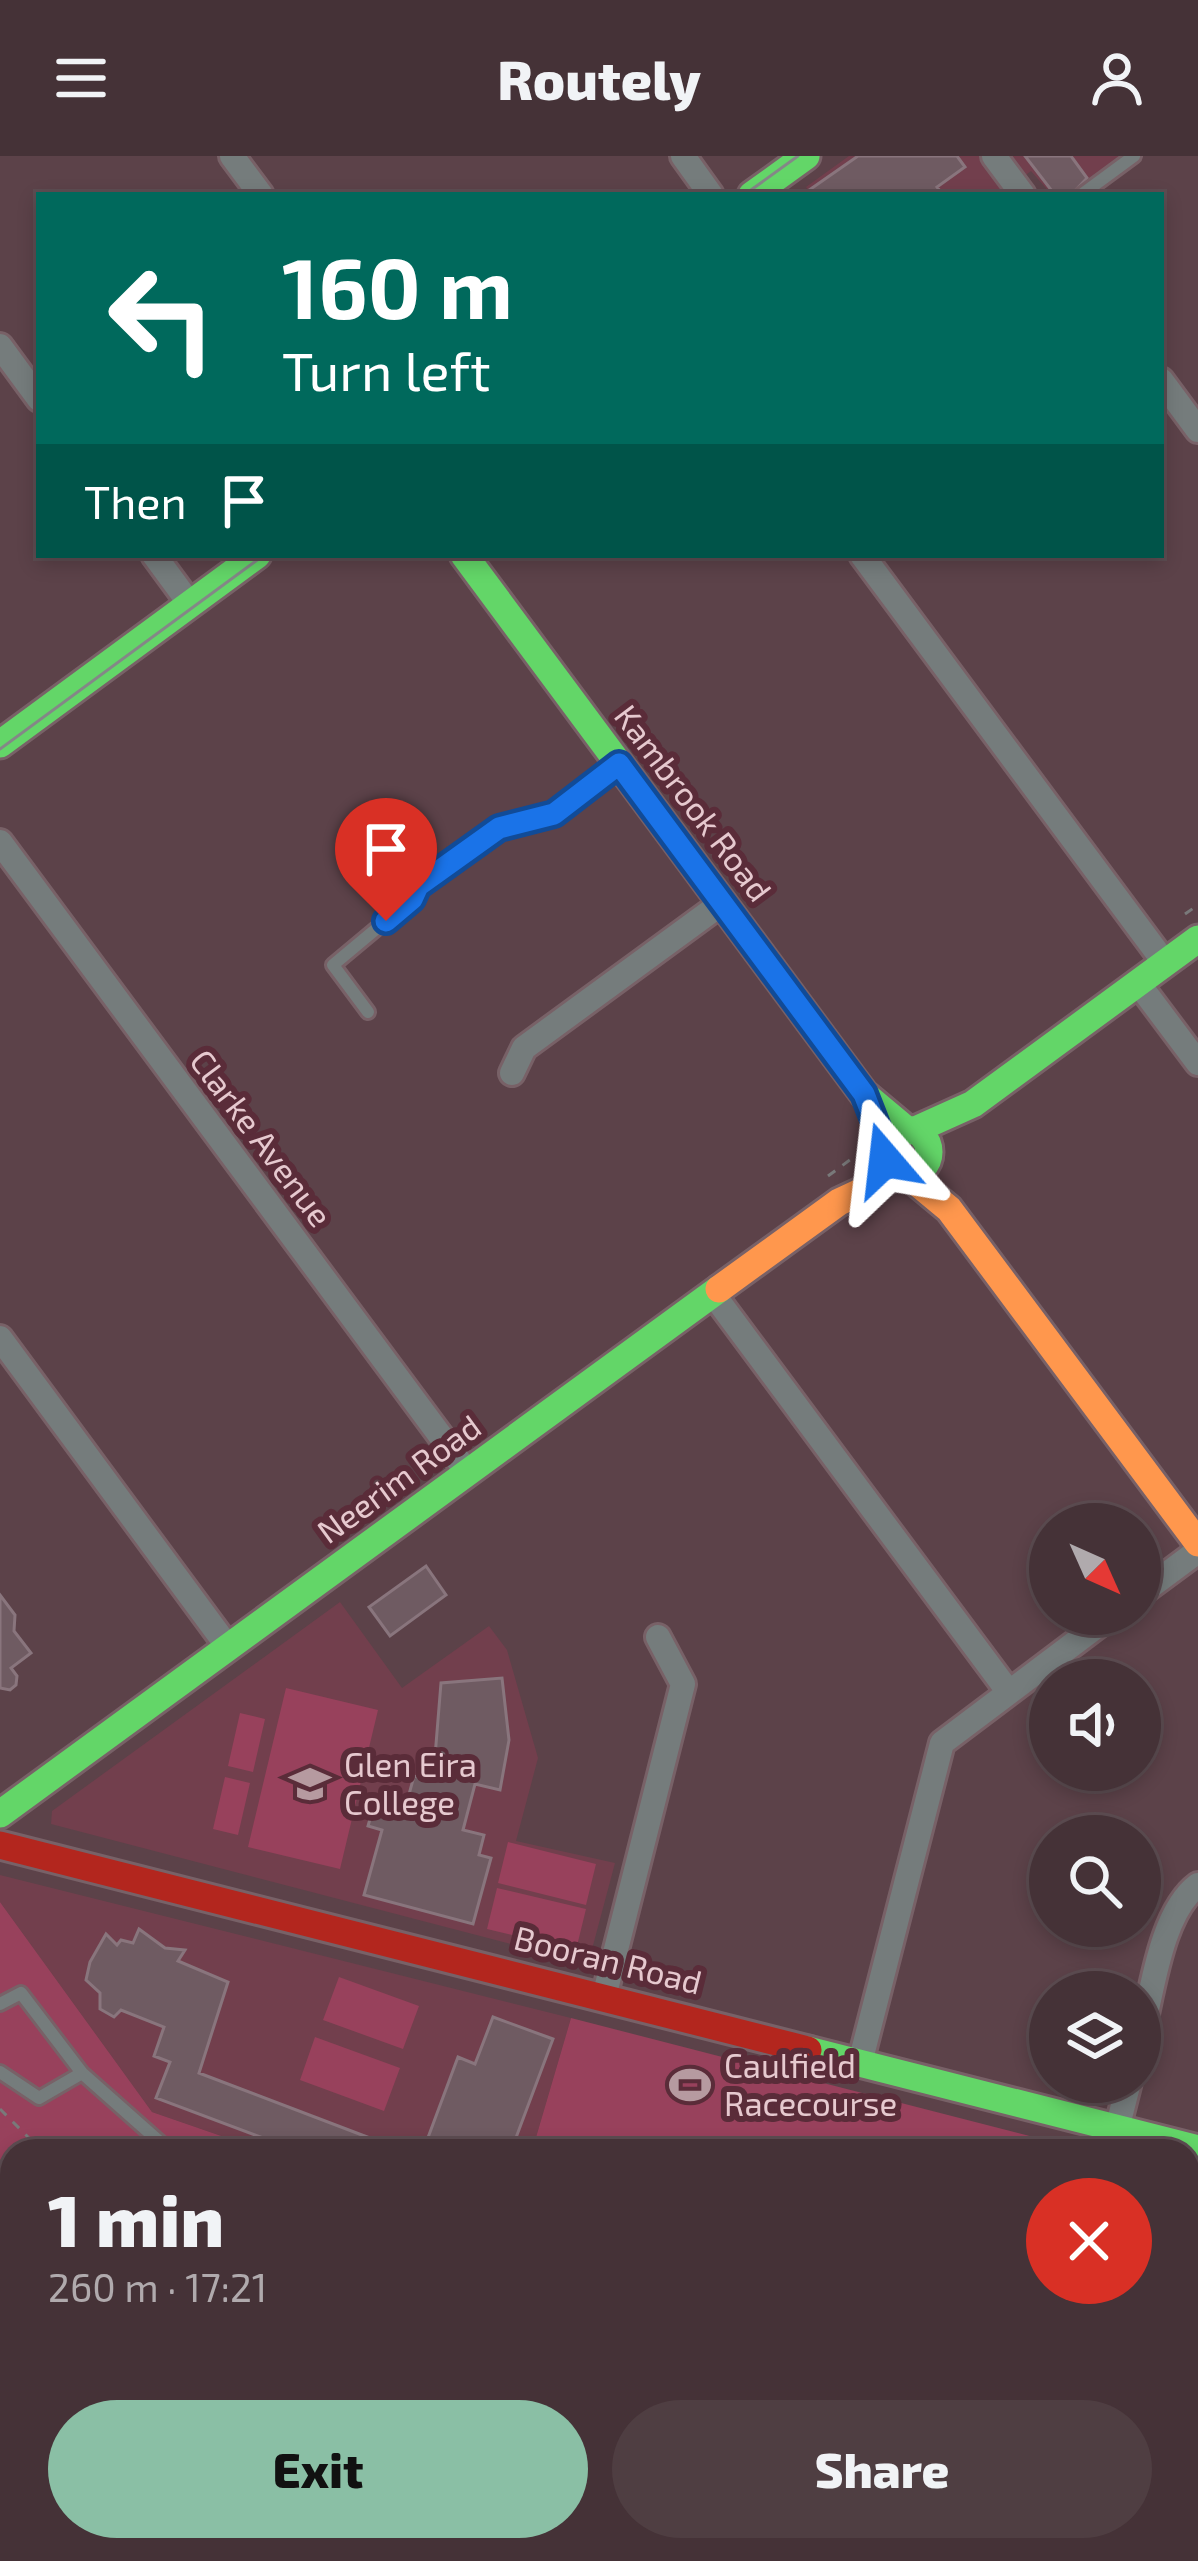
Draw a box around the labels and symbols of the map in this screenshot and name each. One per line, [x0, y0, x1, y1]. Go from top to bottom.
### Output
street label: Kambrook Road [607, 696, 781, 908]
pin [335, 798, 437, 921]
street label: Clarke Avenue [182, 1041, 341, 1234]
position arrow [822, 1097, 948, 1223]
street label: Neerim Road [309, 1405, 488, 1551]
north arrow [1029, 1503, 1161, 1635]
place label: Glen Eira College [344, 1744, 477, 1822]
school or university icon: Glen Eira College [287, 1761, 333, 1807]
street label: Booran Road [510, 1916, 706, 2002]
place label: Caulfield Racecourse [724, 2045, 897, 2123]
sports icon: Caulfield Racecourse [667, 2062, 713, 2108]

